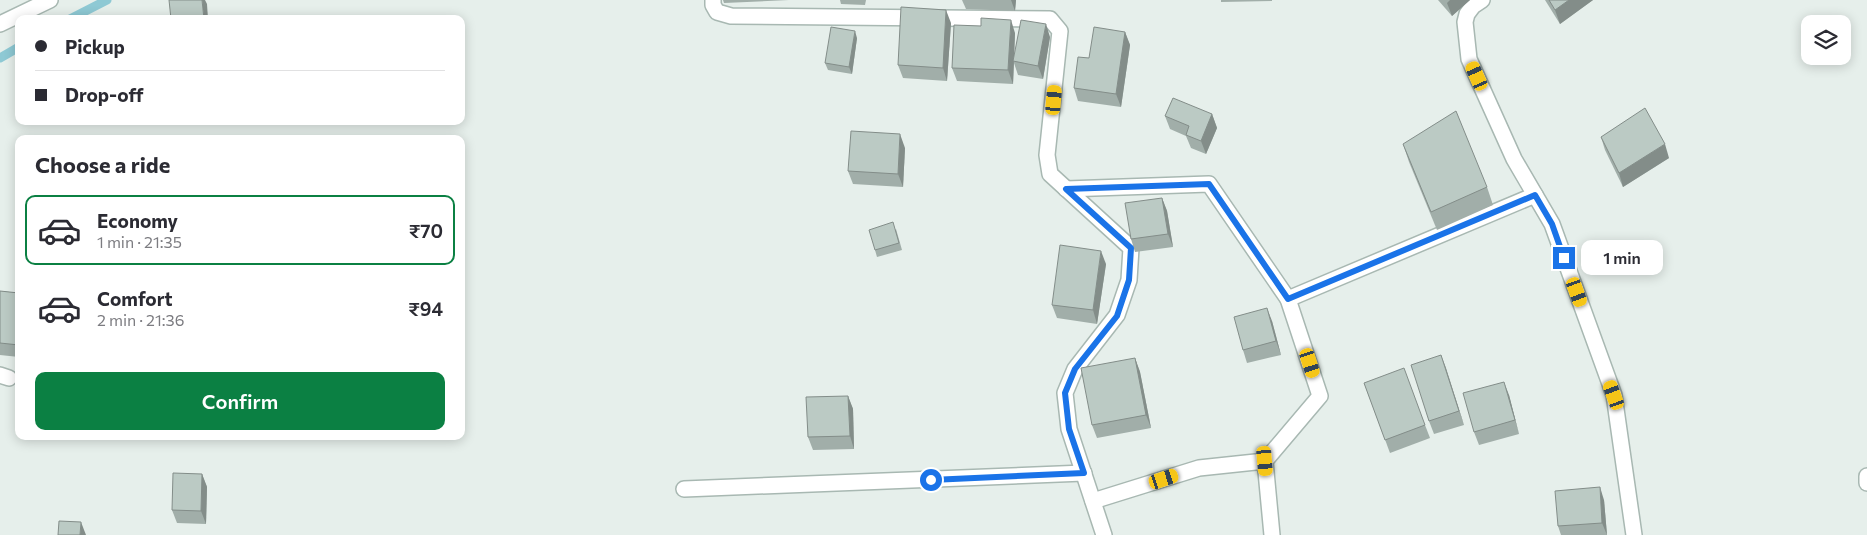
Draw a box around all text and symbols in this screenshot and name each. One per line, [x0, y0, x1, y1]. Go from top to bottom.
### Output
map controls [1801, 15, 1851, 65]
button: layers [1801, 15, 1851, 65]
text: Pickup [65, 35, 125, 58]
car [1464, 59, 1489, 93]
text: Drop-off [65, 83, 144, 106]
car [1045, 84, 1062, 116]
text: Choose a ride [35, 151, 170, 178]
icon: car [37, 208, 82, 253]
text: Economy [97, 209, 178, 232]
text: ₹70 [409, 219, 443, 242]
text: 1 min · 21:35 [97, 232, 182, 251]
callout: 1 min [1582, 240, 1664, 276]
route end [1553, 247, 1575, 269]
text: 1 min [1603, 248, 1641, 267]
car [1564, 275, 1589, 309]
icon: car [37, 286, 82, 331]
text: Comfort [97, 287, 173, 310]
text: ₹94 [408, 297, 443, 320]
text: 2 min · 21:36 [97, 310, 184, 329]
car [1298, 346, 1321, 380]
button: Confirm [35, 372, 445, 430]
car [1601, 378, 1626, 412]
car [1256, 445, 1273, 477]
car [1147, 467, 1180, 491]
route start [920, 469, 942, 491]

